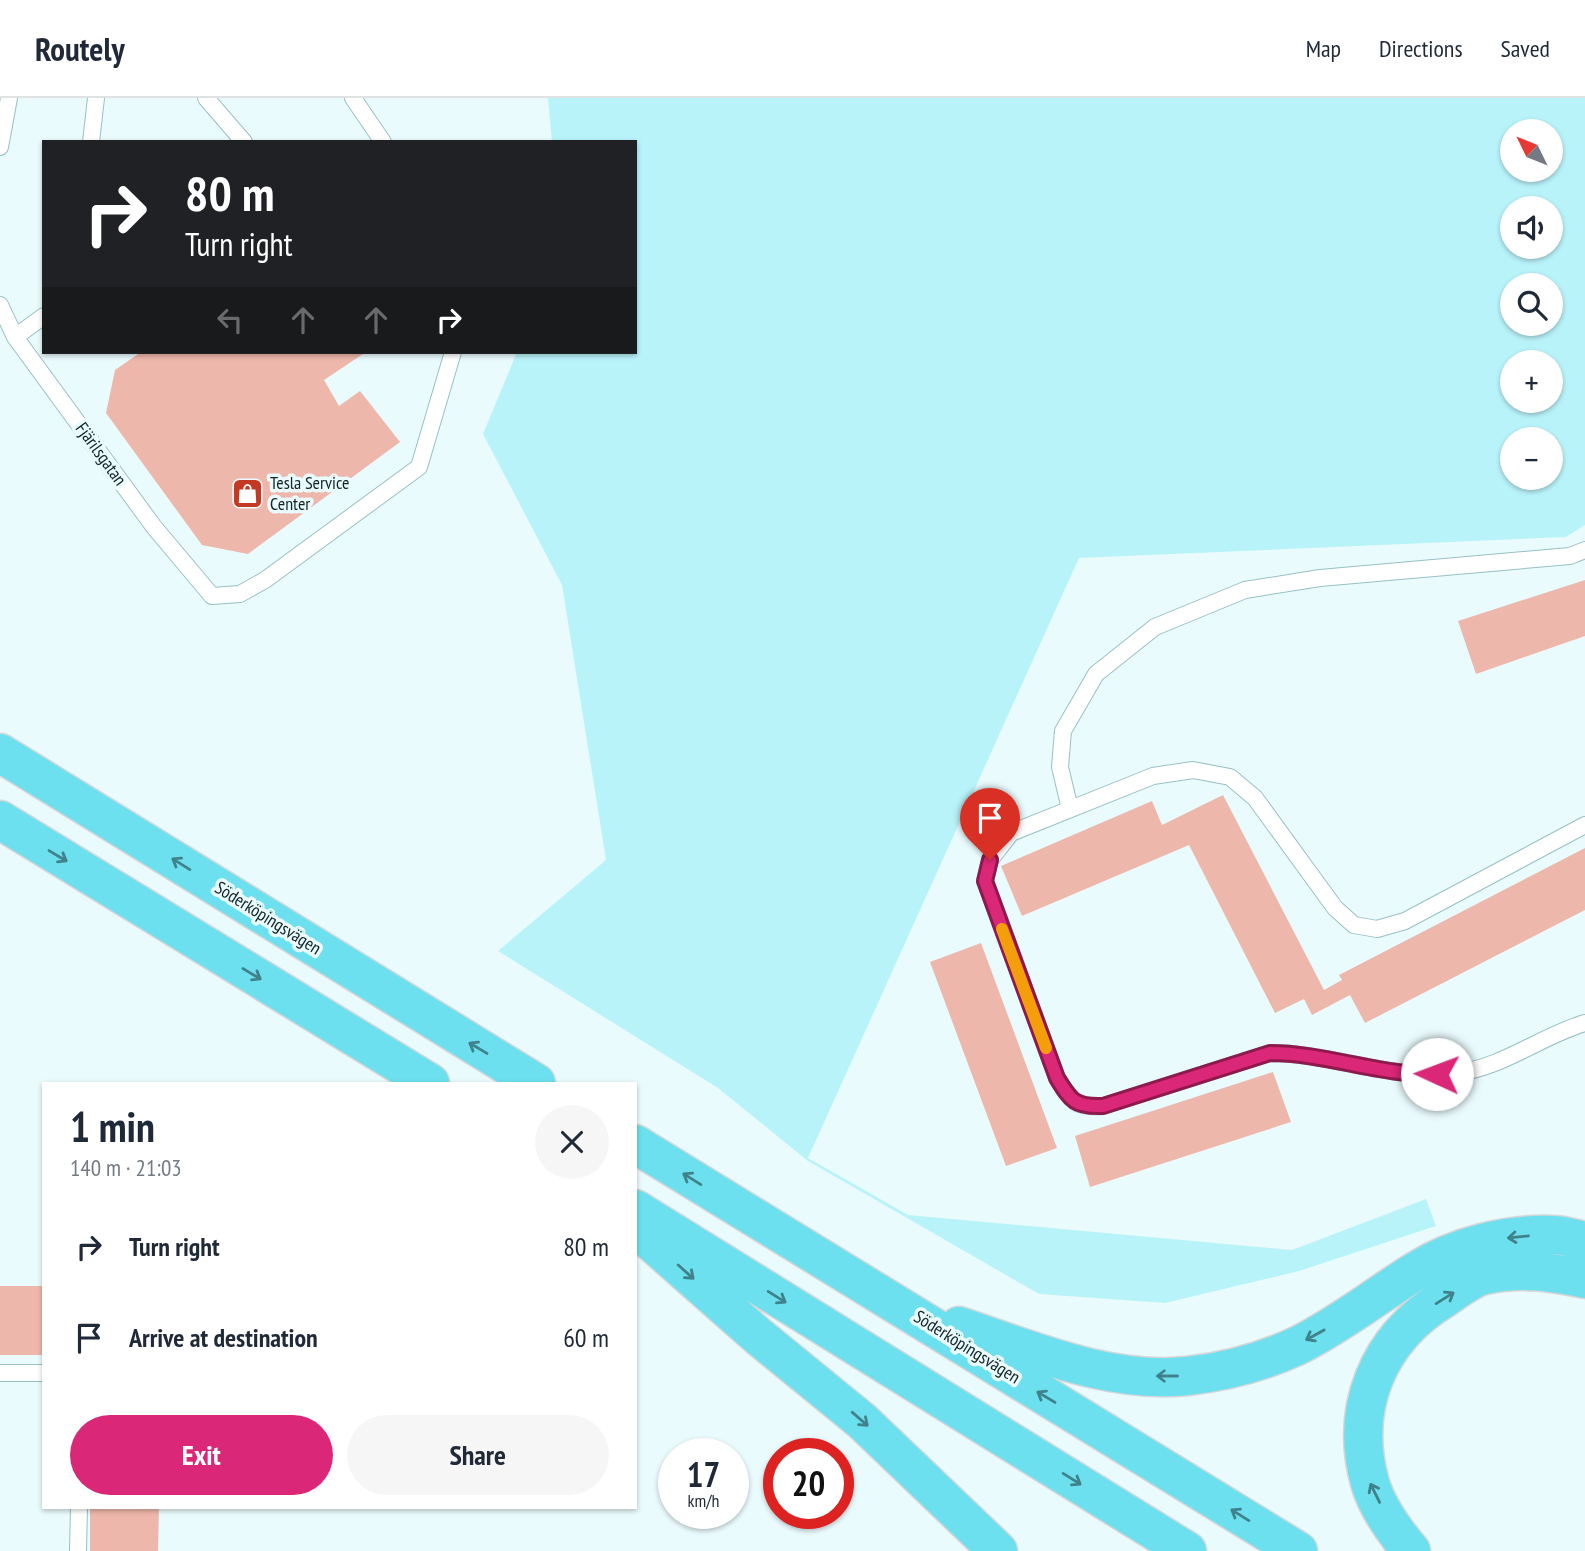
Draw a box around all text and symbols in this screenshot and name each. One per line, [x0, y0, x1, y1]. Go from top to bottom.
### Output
text: Routely [35, 27, 125, 70]
text: Map [1306, 33, 1341, 64]
text: Directions [1379, 33, 1463, 64]
text: Saved [1501, 33, 1550, 64]
north arrow [1500, 119, 1563, 182]
map controls [1500, 119, 1563, 490]
text: 80 m [185, 161, 274, 225]
icon: right [70, 168, 161, 259]
button: sound [1500, 196, 1563, 259]
text: Turn right [185, 223, 293, 265]
button: search [1500, 273, 1563, 336]
icon: left [211, 301, 249, 339]
icon: ahead [284, 301, 322, 339]
icon: ahead [357, 301, 395, 339]
icon: right [430, 301, 468, 339]
button: + [1500, 350, 1563, 413]
street label: Fjärilsgatan [71, 418, 132, 490]
button: − [1500, 427, 1563, 490]
place label: Tesla Service Center [270, 471, 349, 515]
shop icon: Tesla Service Center [230, 476, 264, 510]
pin [960, 788, 1020, 860]
icon: arrive [971, 799, 1009, 837]
one-way arrow [48, 849, 68, 863]
one-way arrow [172, 856, 191, 871]
street label: Söderköpingsvägen [211, 876, 326, 959]
one-way arrow [242, 968, 262, 982]
position arrow [1400, 1037, 1474, 1111]
one-way arrow [469, 1040, 489, 1054]
text: 1 min [70, 1099, 155, 1154]
button: close [535, 1105, 609, 1179]
text: 140 m · 21:03 [70, 1153, 182, 1182]
one-way arrow [683, 1171, 703, 1185]
icon: right [70, 1228, 108, 1266]
text: Turn right [129, 1230, 220, 1263]
text: 80 m [563, 1230, 609, 1263]
one-way arrow [1507, 1231, 1529, 1244]
one-way arrow [677, 1264, 695, 1280]
one-way arrow [766, 1290, 786, 1304]
one-way arrow [1434, 1290, 1454, 1304]
street label: Söderköpingsvägen [910, 1305, 1025, 1388]
icon: arrive [70, 1319, 108, 1357]
text: Arrive at destination [129, 1321, 318, 1354]
text: 60 m [563, 1321, 609, 1354]
one-way arrow [1306, 1328, 1326, 1342]
one-way arrow [1156, 1369, 1179, 1383]
one-way arrow [1036, 1389, 1056, 1403]
one-way arrow [850, 1412, 868, 1427]
button: Exit [70, 1415, 333, 1495]
button: Share [347, 1415, 609, 1495]
speed limit sign: 20 [763, 1438, 854, 1529]
text: 17 [687, 1451, 720, 1497]
one-way arrow [1061, 1473, 1081, 1487]
one-way arrow [1368, 1483, 1381, 1504]
text: km/h [688, 1489, 719, 1512]
one-way arrow [1230, 1508, 1250, 1522]

